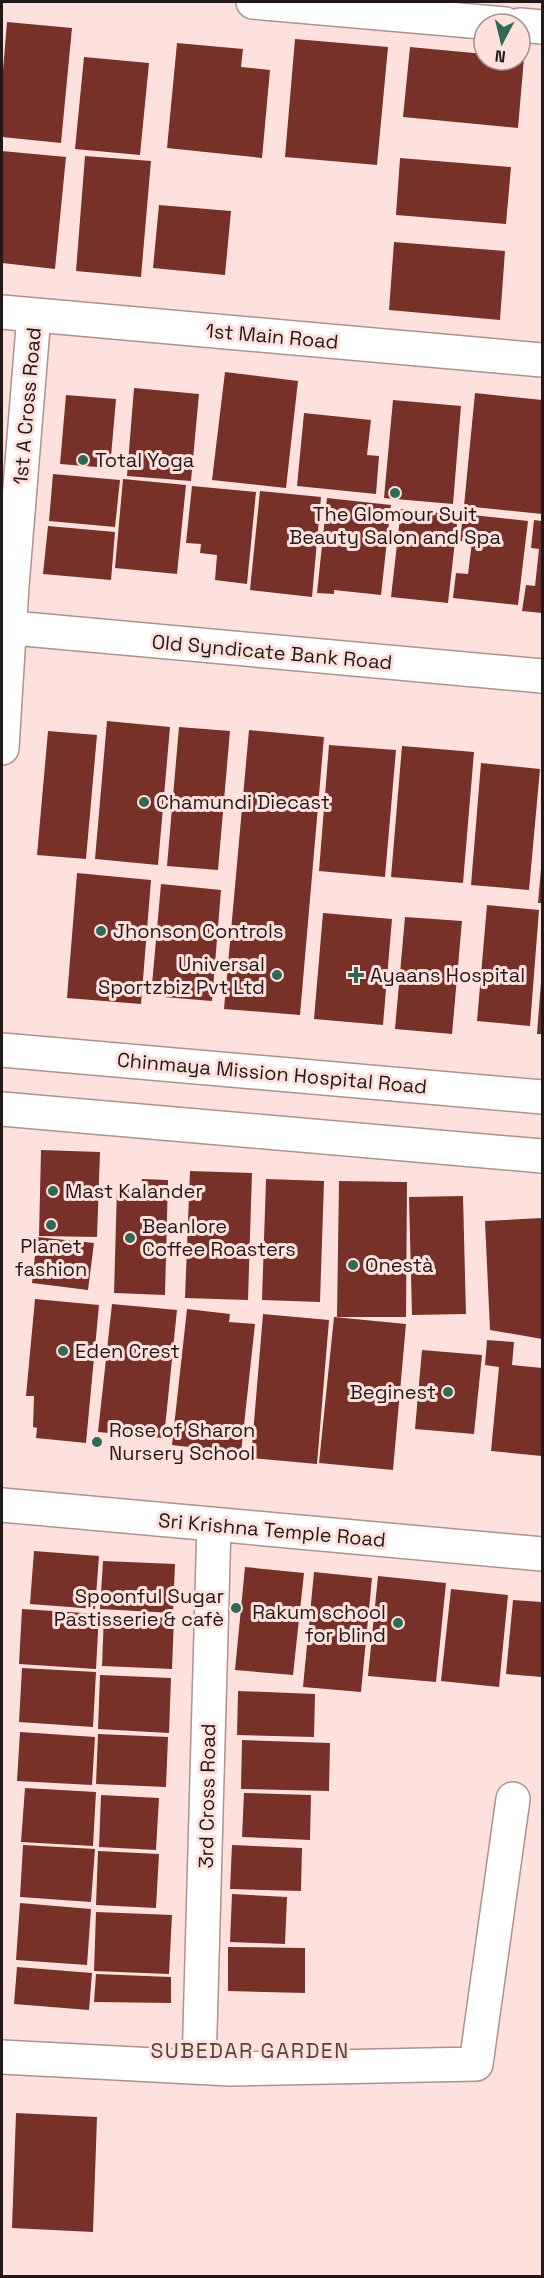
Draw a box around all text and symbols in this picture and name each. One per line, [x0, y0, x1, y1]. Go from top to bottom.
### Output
north arrow [472, 12, 532, 72]
text: N [494, 45, 507, 67]
street label: 1st Main Road [205, 317, 339, 355]
street label: 1st A Cross Road [7, 326, 47, 486]
place label: Total Yoga [95, 447, 194, 473]
marker: Total Yoga [76, 453, 90, 467]
marker: The Glomour Suit Beauty Salon and Spa [388, 486, 402, 500]
place label: The Glomour Suit Beauty Salon and Spa [289, 501, 501, 550]
street label: Old Syndicate Bank Road [151, 629, 393, 675]
place label: Chamundi Diecast [156, 789, 330, 815]
marker: Chamundi Diecast [137, 795, 151, 809]
place label: Jhonson Controls [113, 918, 283, 944]
marker: Jhonson Controls [94, 924, 108, 938]
place label: Universal Sportzbiz Pvt Ltd [98, 951, 265, 1000]
place label: Ayaans Hospital [370, 962, 525, 988]
marker: Ayaans Hospital [347, 966, 365, 984]
marker: Universal Sportzbiz Pvt Ltd [270, 968, 284, 982]
street label: Chinmaya Mission Hospital Road [116, 1046, 428, 1100]
place label: Mast Kalander [65, 1178, 203, 1204]
marker: Mast Kalander [46, 1184, 60, 1198]
place label: Beanlore Coffee Roasters [142, 1213, 296, 1262]
marker: Planet fashion [44, 1218, 58, 1232]
marker: Beanlore Coffee Roasters [123, 1231, 137, 1245]
place label: Planet fashion [15, 1233, 87, 1282]
place label: Onestà [365, 1252, 433, 1278]
marker: Onestà [346, 1258, 360, 1272]
place label: Eden Crest [75, 1338, 180, 1364]
marker: Eden Crest [56, 1344, 70, 1358]
place label: Beginest [350, 1379, 436, 1405]
marker: Beginest [441, 1385, 455, 1399]
place label: Rose of Sharon Nursery School [109, 1417, 255, 1466]
marker: Rose of Sharon Nursery School [90, 1435, 104, 1449]
street label: Sri Krishna Temple Road [157, 1507, 387, 1553]
place label: Spoonful Sugar Pastisserie & cafè [54, 1583, 224, 1632]
place label: Rakum school for blind [252, 1599, 386, 1648]
marker: Spoonful Sugar Pastisserie & cafè [229, 1601, 243, 1615]
marker: Rakum school for blind [391, 1616, 405, 1630]
street label: 3rd Cross Road [193, 1723, 221, 1869]
district label: SUBEDAR GARDEN [150, 2037, 350, 2064]

